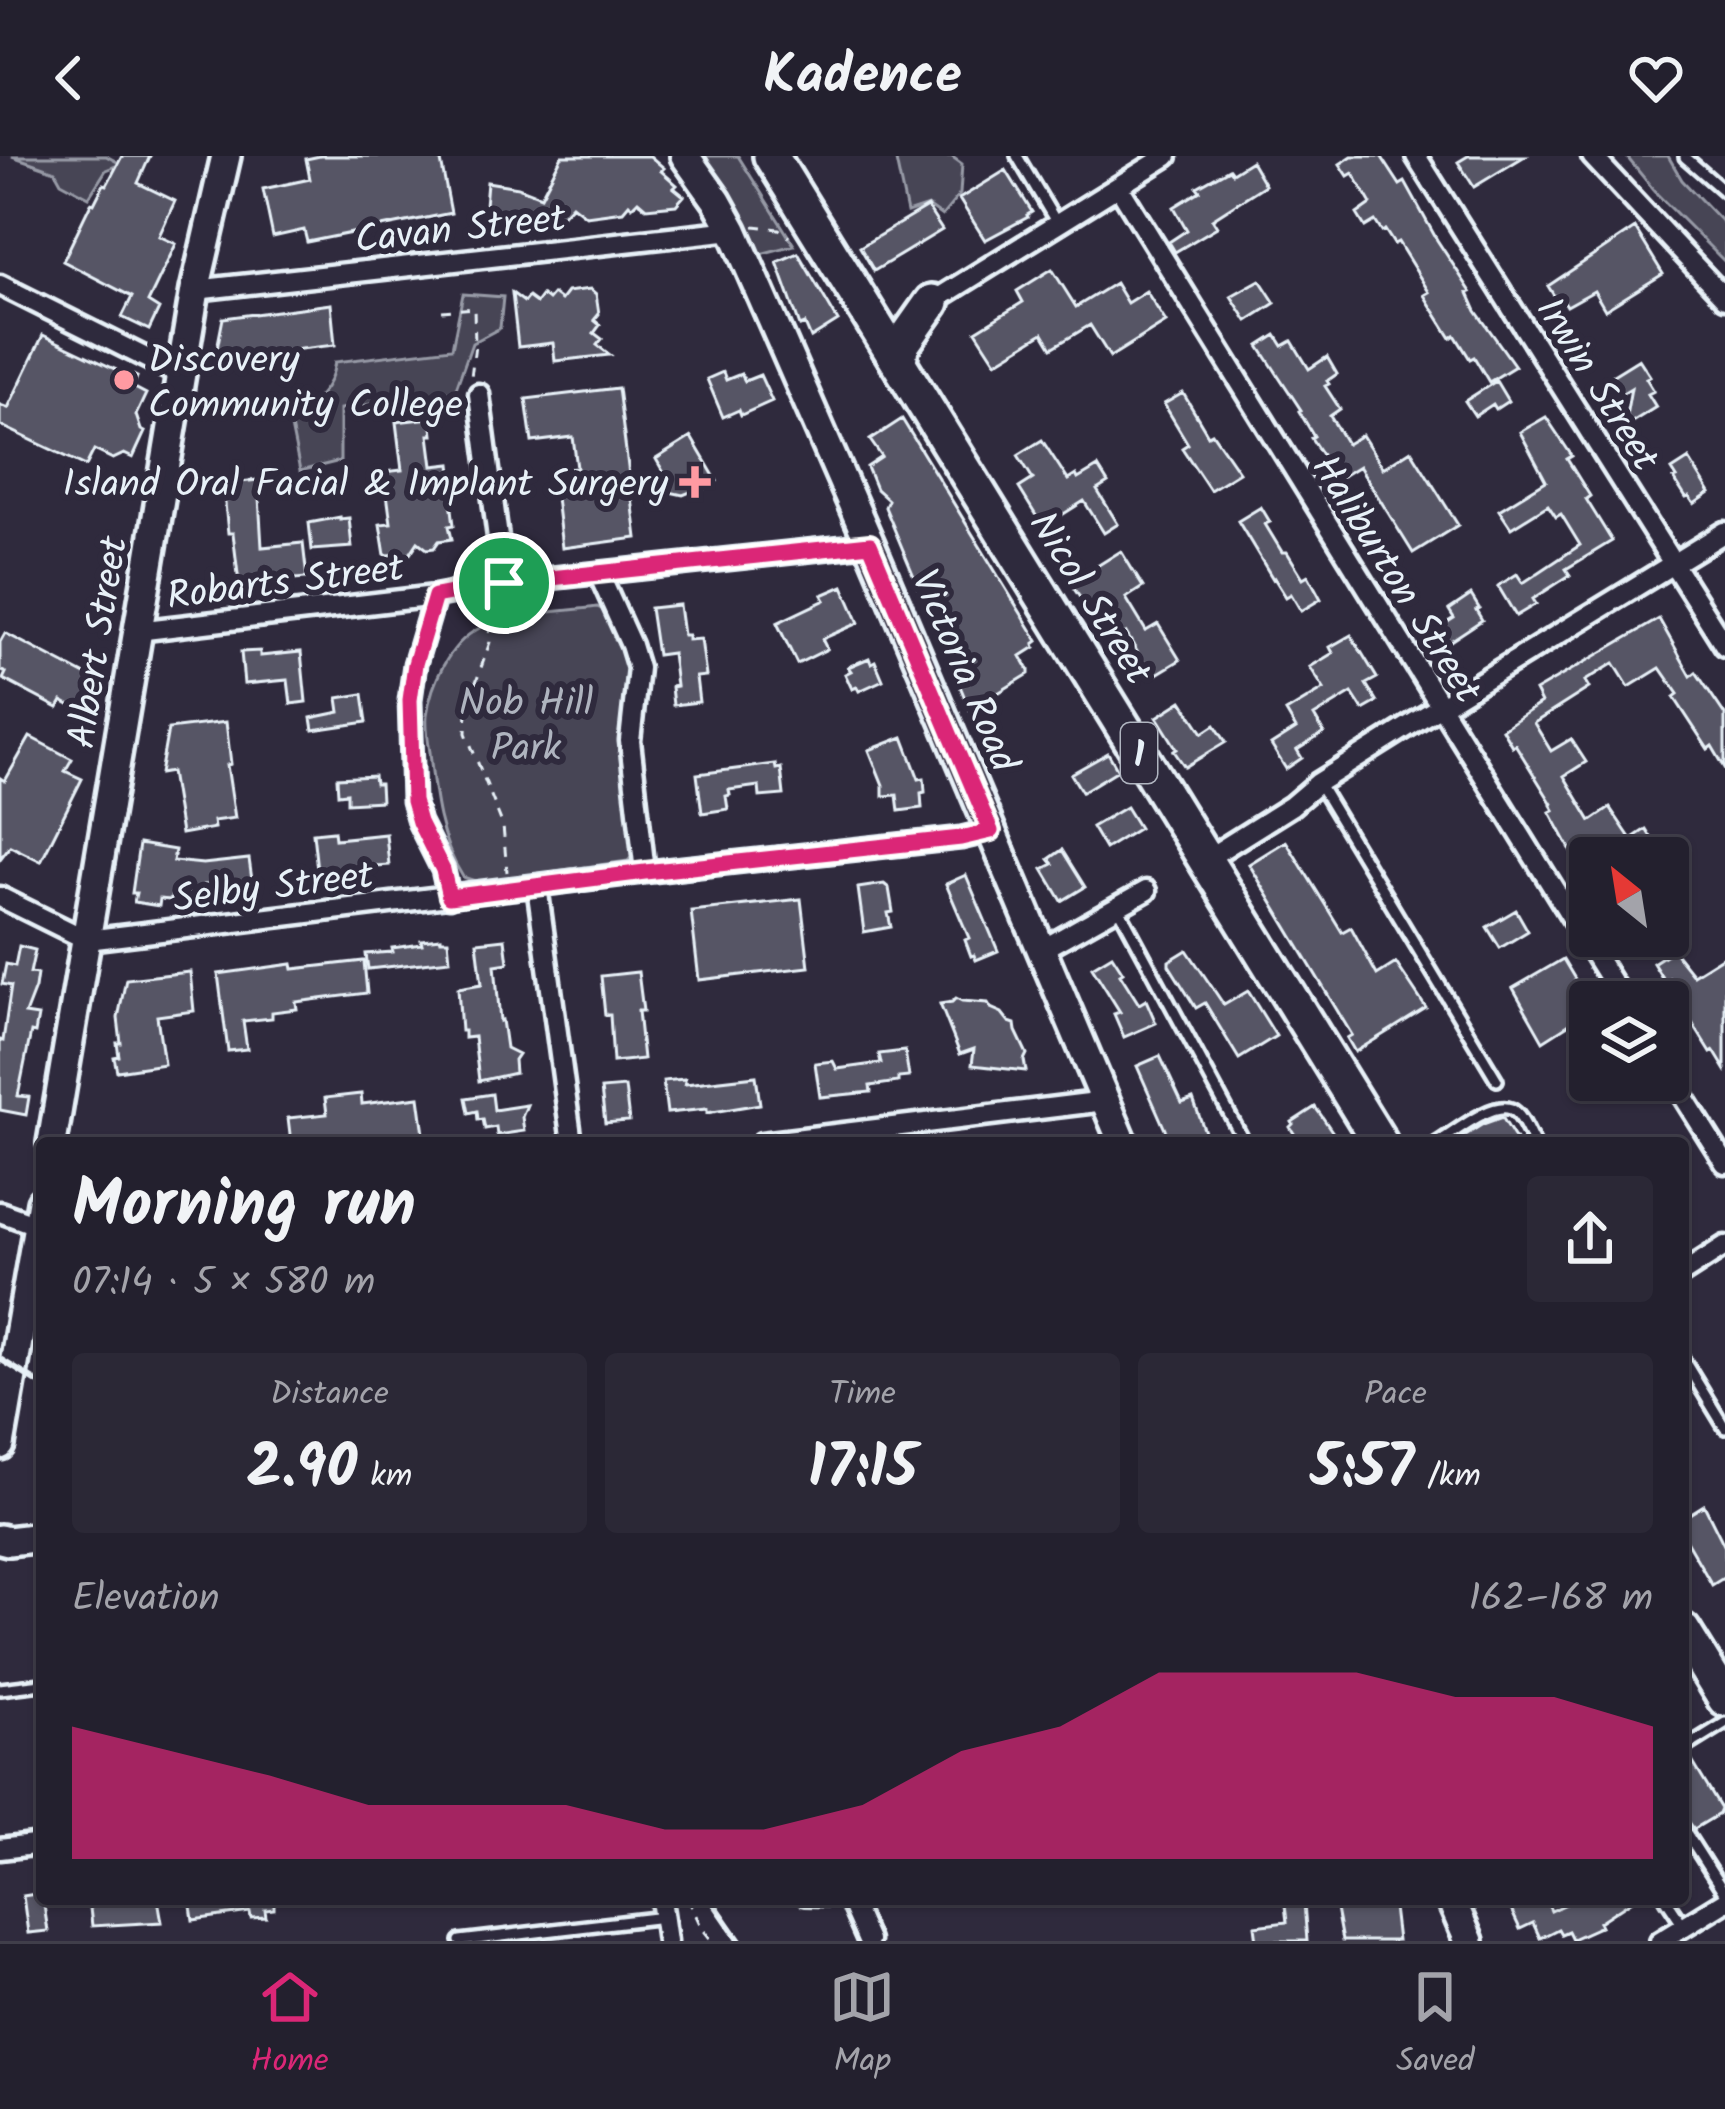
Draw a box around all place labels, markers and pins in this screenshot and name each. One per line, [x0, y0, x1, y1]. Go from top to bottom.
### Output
place label: Discovery Community College [148, 331, 463, 438]
marker: Discovery Community College [111, 367, 137, 393]
place label: Island Oral Facial & Implant Surgery [63, 455, 669, 517]
marker: Island Oral Facial & Implant Surgery [679, 466, 711, 498]
pin [453, 532, 555, 634]

